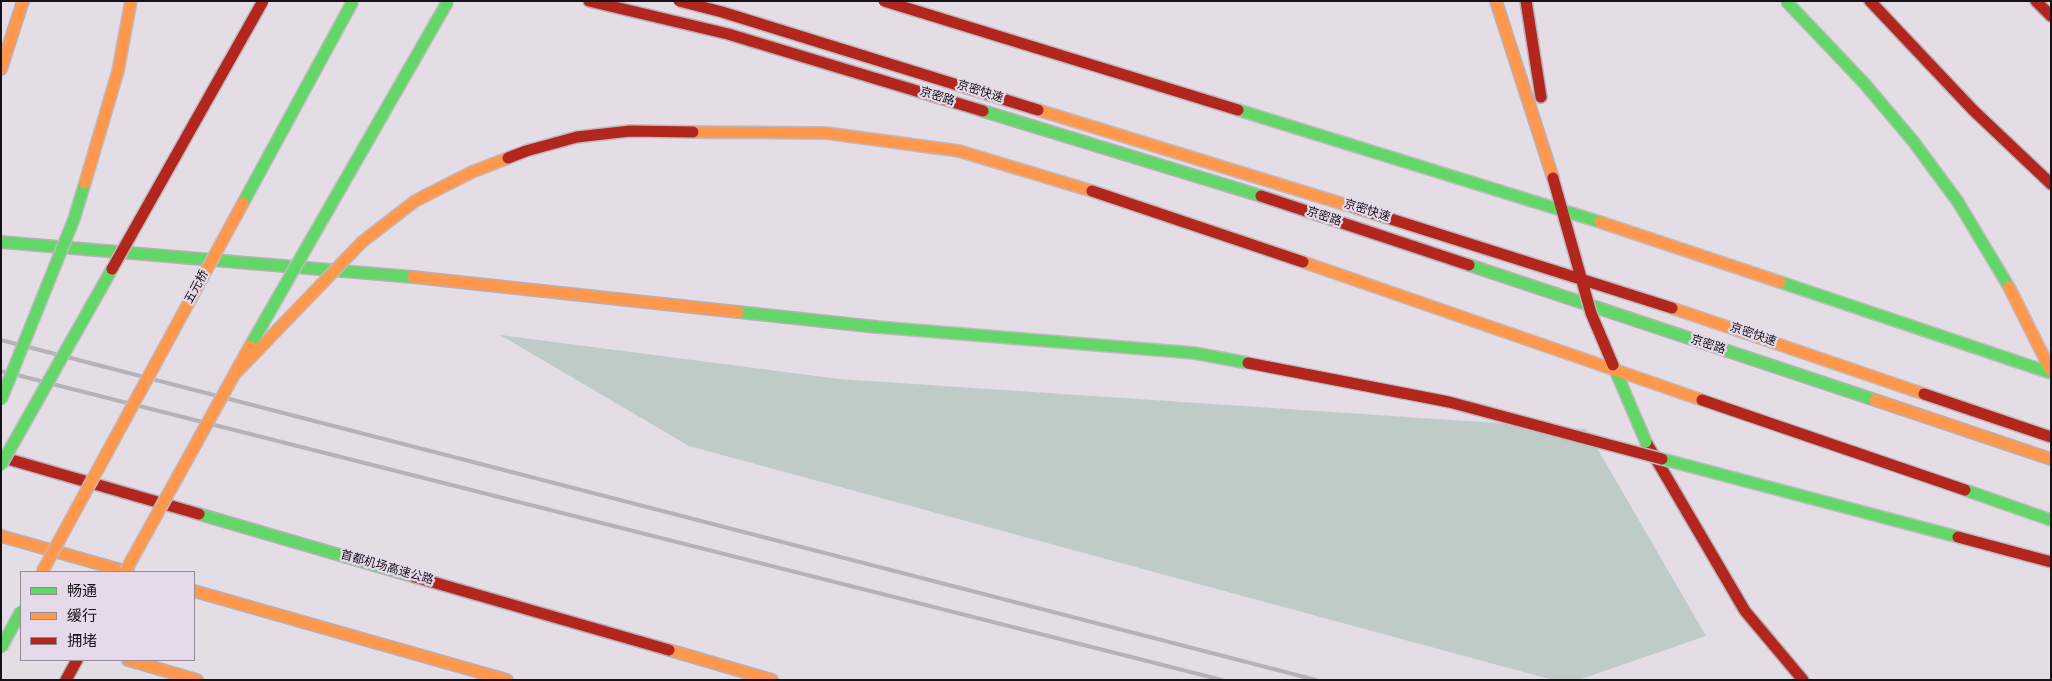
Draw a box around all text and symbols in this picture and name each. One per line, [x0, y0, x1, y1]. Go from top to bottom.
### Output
street label: 京密快速 [955, 78, 1005, 106]
street label: 京密路 [918, 85, 956, 109]
street label: 京密快速 [1342, 197, 1392, 225]
street label: 京密路 [1305, 205, 1343, 229]
street label: 五元桥 [182, 268, 212, 306]
street label: 京密快速 [1728, 320, 1778, 350]
street label: 京密路 [1689, 333, 1727, 357]
street label: 首都机场高速公路 [339, 548, 435, 588]
legend [20, 571, 195, 661]
text: 畅通 [67, 580, 97, 601]
text: 缓行 [67, 605, 97, 626]
text: 拥堵 [67, 630, 97, 651]

